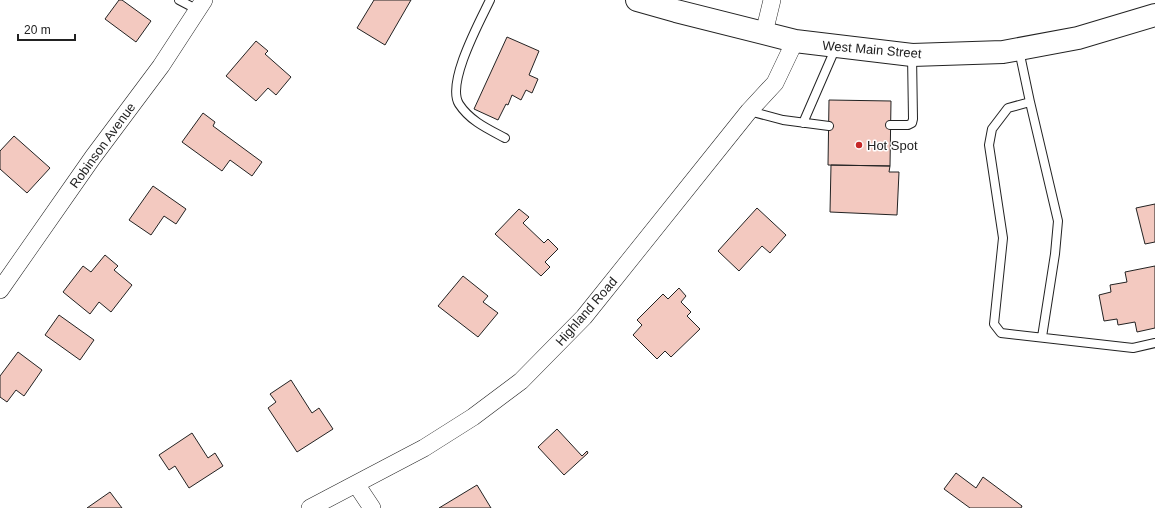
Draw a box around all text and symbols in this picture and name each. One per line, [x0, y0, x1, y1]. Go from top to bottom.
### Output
scale bar [18, 16, 75, 42]
text: 20 m [24, 23, 51, 37]
street label: West Main Street [822, 38, 923, 61]
street label: Robinson Avenue [66, 100, 138, 191]
place label: Hot Spot [867, 138, 918, 153]
marker: Hot Spot [854, 140, 864, 150]
street label: Highland Road [553, 274, 620, 349]

